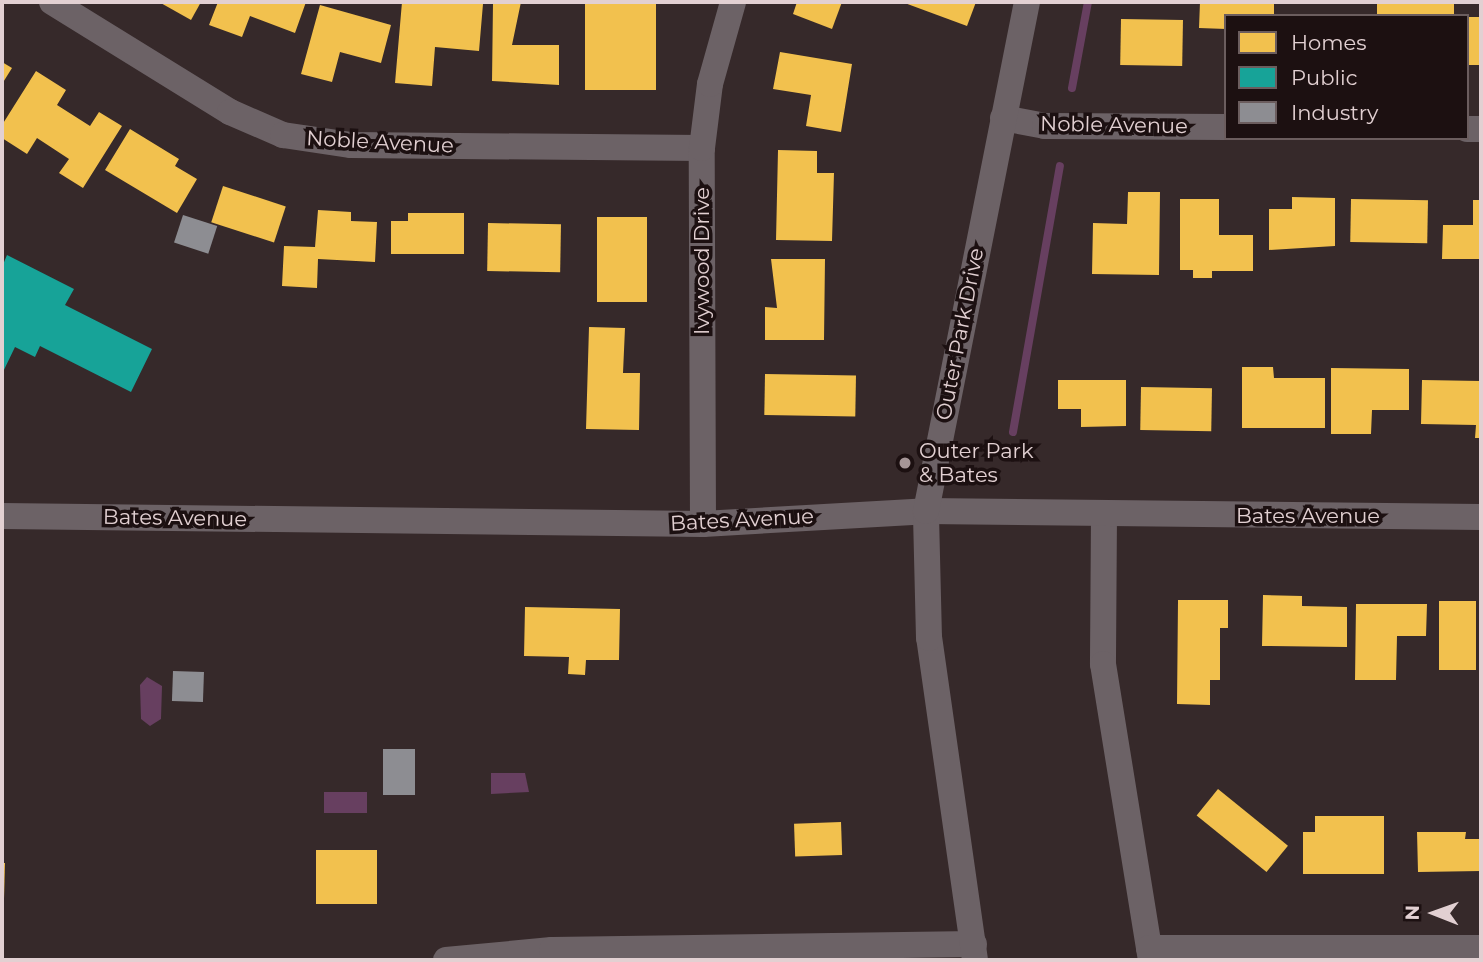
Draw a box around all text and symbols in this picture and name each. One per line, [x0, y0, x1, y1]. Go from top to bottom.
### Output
legend [1224, 14, 1469, 140]
text: Homes [1291, 30, 1366, 55]
text: Public [1291, 65, 1358, 90]
text: Industry [1291, 100, 1378, 125]
street label: Noble Avenue [1040, 111, 1188, 139]
street label: Noble Avenue [306, 126, 454, 158]
street label: Ivywood Drive [689, 187, 715, 335]
street label: Outer Park Drive [931, 246, 989, 422]
place label: Outer Park & Bates [919, 438, 1033, 488]
marker: Outer Park & Bates [897, 455, 913, 471]
street label: Bates Avenue [1236, 503, 1380, 529]
street label: Bates Avenue [103, 504, 247, 532]
street label: Bates Avenue [669, 504, 815, 536]
north arrow [1399, 878, 1469, 948]
text: N [1401, 905, 1424, 921]

